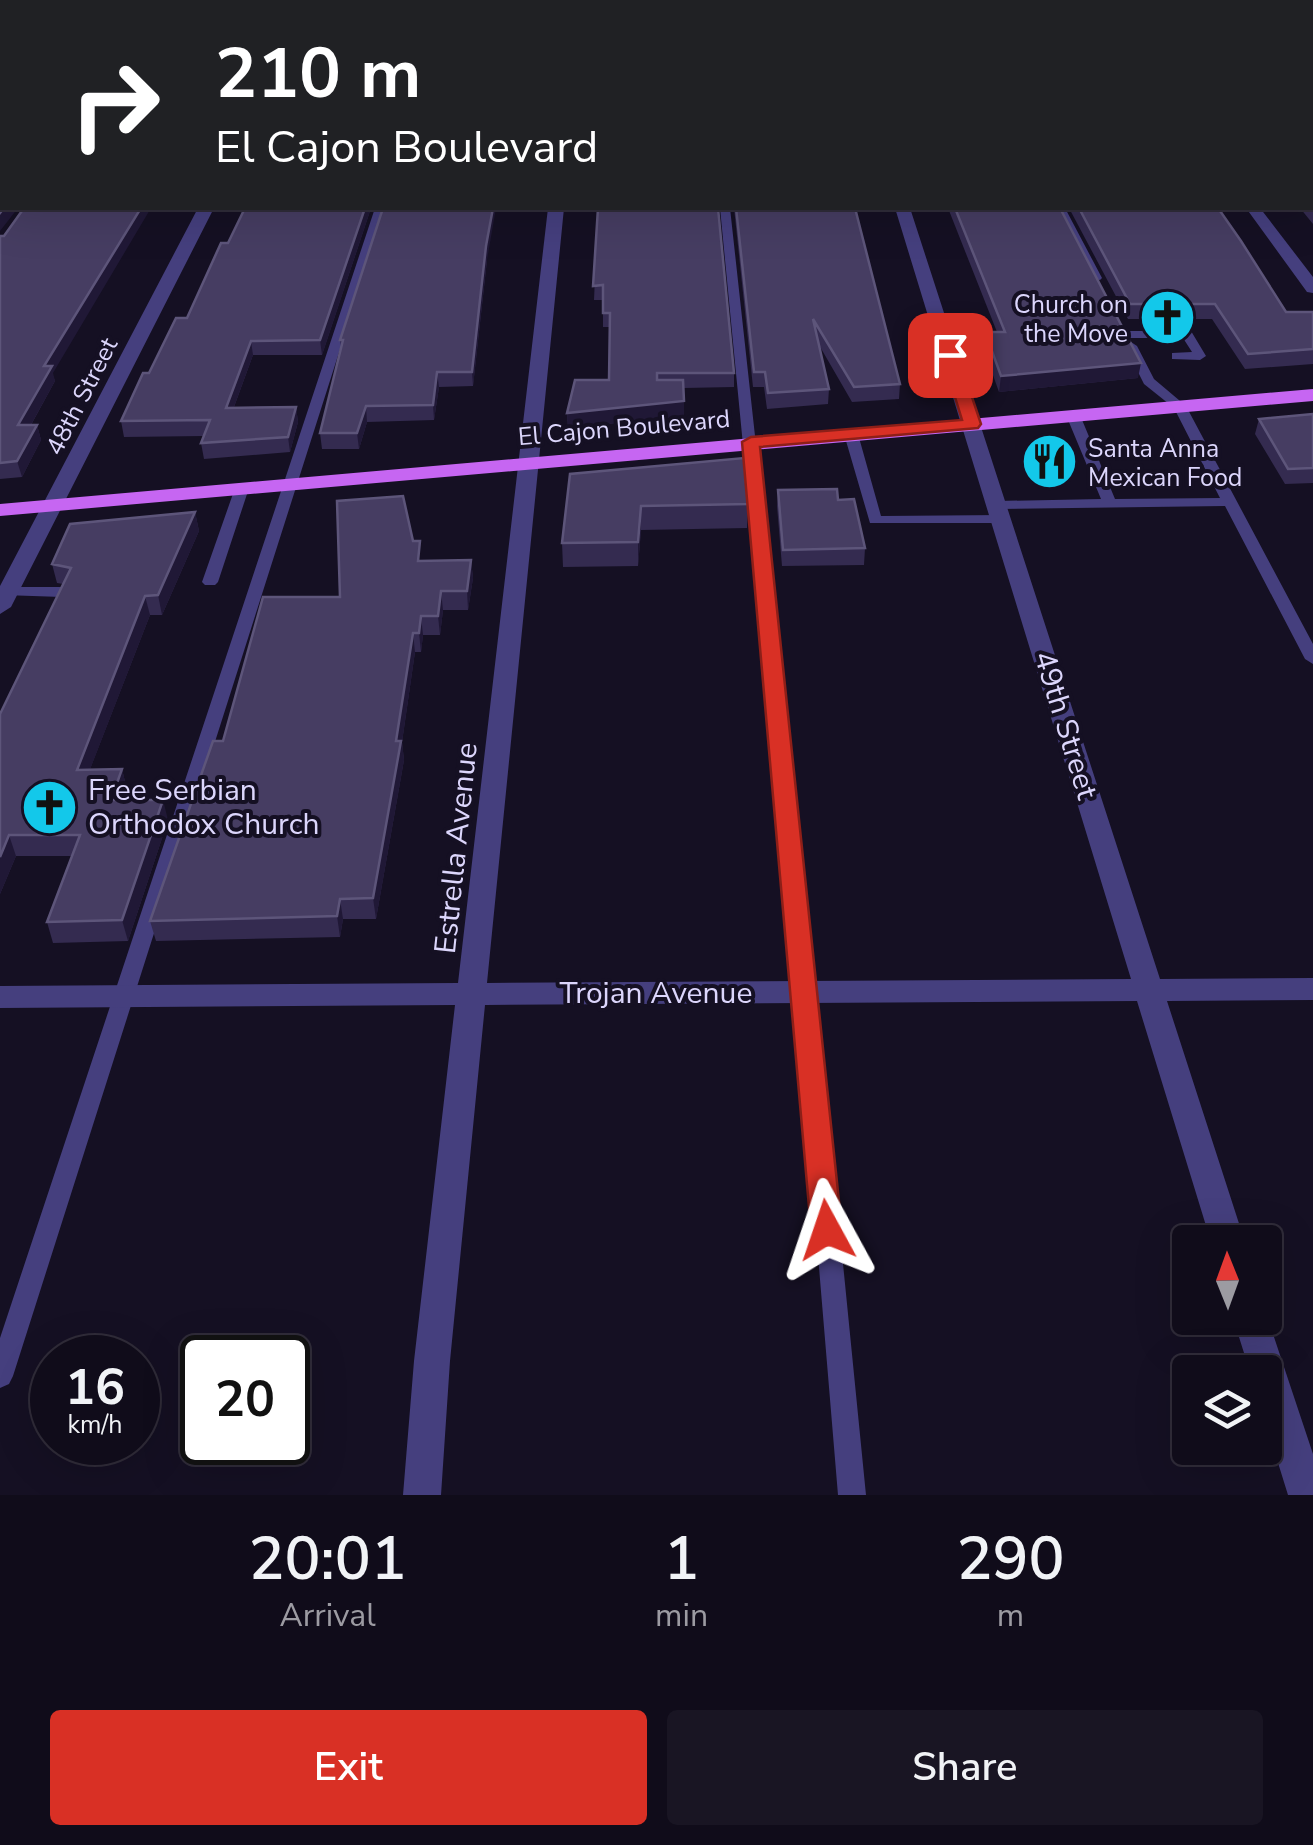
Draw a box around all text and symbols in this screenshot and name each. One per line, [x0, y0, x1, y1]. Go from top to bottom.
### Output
text: 210 m [215, 26, 421, 122]
icon: right [50, 40, 180, 170]
text: El Cajon Boulevard [215, 117, 598, 178]
place label: Church on the Move [1014, 288, 1128, 351]
church icon: Church on the Move [1137, 288, 1197, 348]
pin [908, 313, 993, 398]
icon: arrive [923, 328, 978, 383]
street label: 48th Street [38, 332, 126, 461]
street label: El Cajon Boulevard [517, 402, 732, 454]
restaurant icon: Santa Anna Mexican Food [1019, 432, 1079, 492]
place label: Santa Anna Mexican Food [1088, 432, 1242, 495]
street label: 49th Street [1024, 646, 1108, 805]
street label: Estrella Avenue [425, 740, 488, 956]
place label: Free Serbian Orthodox Church [88, 770, 320, 845]
church icon: Free Serbian Orthodox Church [19, 777, 79, 837]
street label: Trojan Avenue [560, 973, 752, 1014]
position arrow [775, 1178, 879, 1282]
north arrow [1172, 1225, 1282, 1335]
map controls [1172, 1225, 1282, 1465]
speed limit sign: 20 [180, 1335, 310, 1465]
text: 16 [65, 1353, 125, 1422]
button: layers [1172, 1355, 1282, 1465]
text: km/h [67, 1408, 123, 1442]
text: 20:01 [248, 1518, 407, 1600]
text: 1 [664, 1518, 700, 1600]
text: 290 [957, 1518, 1065, 1600]
text: Arrival [279, 1594, 376, 1637]
text: min [655, 1594, 708, 1637]
text: m [997, 1594, 1024, 1637]
button: Exit [50, 1710, 647, 1825]
button: Share [667, 1710, 1263, 1825]

